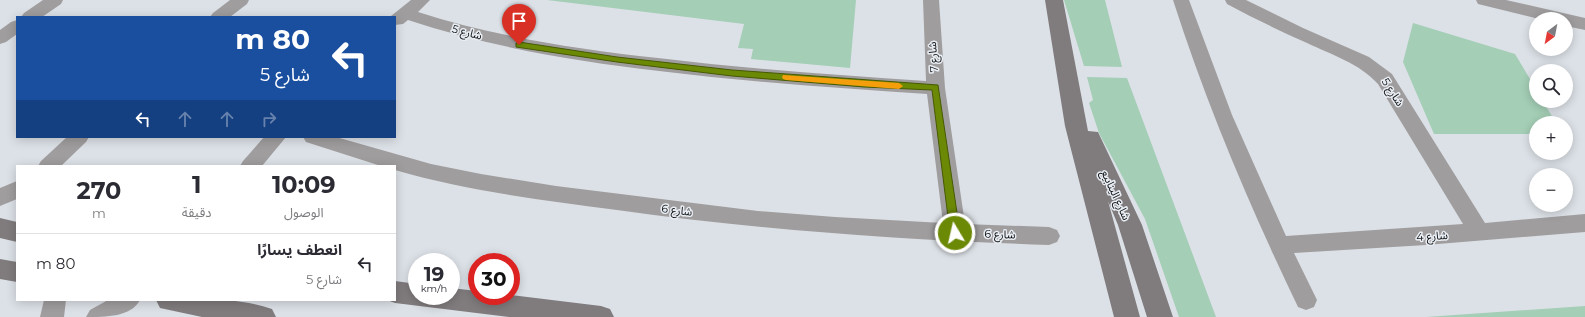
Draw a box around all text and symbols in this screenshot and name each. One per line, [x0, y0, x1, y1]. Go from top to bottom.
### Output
pin [502, 4, 536, 45]
icon: arrive [508, 10, 530, 32]
north arrow [1529, 12, 1573, 56]
map controls [1529, 12, 1573, 212]
street label: شارع 5 [450, 21, 484, 44]
text: 80 m [235, 22, 310, 56]
icon: left [324, 32, 376, 84]
street label: شارع 7 [925, 41, 942, 73]
text: شارع 5 [260, 64, 310, 86]
button: search [1529, 64, 1573, 108]
street label: شارع 5 [1378, 75, 1407, 109]
icon: left [132, 108, 154, 130]
icon: ahead [174, 108, 196, 130]
icon: ahead [216, 108, 238, 130]
icon: right [258, 108, 280, 130]
button: + [1529, 116, 1573, 160]
street label: شارع الينابيع [1097, 168, 1134, 223]
button: − [1529, 168, 1573, 212]
text: 1 [192, 170, 201, 199]
text: 10:09 [272, 170, 336, 199]
text: 270 [76, 176, 121, 205]
street label: شارع 6 [661, 201, 694, 220]
text: دقيقة [182, 204, 211, 220]
text: الوصول [284, 204, 323, 220]
text: m [92, 205, 106, 221]
position arrow [934, 212, 976, 254]
street label: شارع 6 [984, 226, 1016, 243]
street label: شارع 4 [1416, 228, 1449, 245]
text: انعطف يسارًا [257, 240, 342, 259]
icon: left [354, 253, 376, 275]
speed limit sign: 30 [468, 253, 520, 305]
text: 80 m [36, 254, 75, 273]
text: 19 [424, 262, 444, 286]
text: شارع 5 [306, 271, 342, 287]
text: km/h [421, 282, 447, 295]

